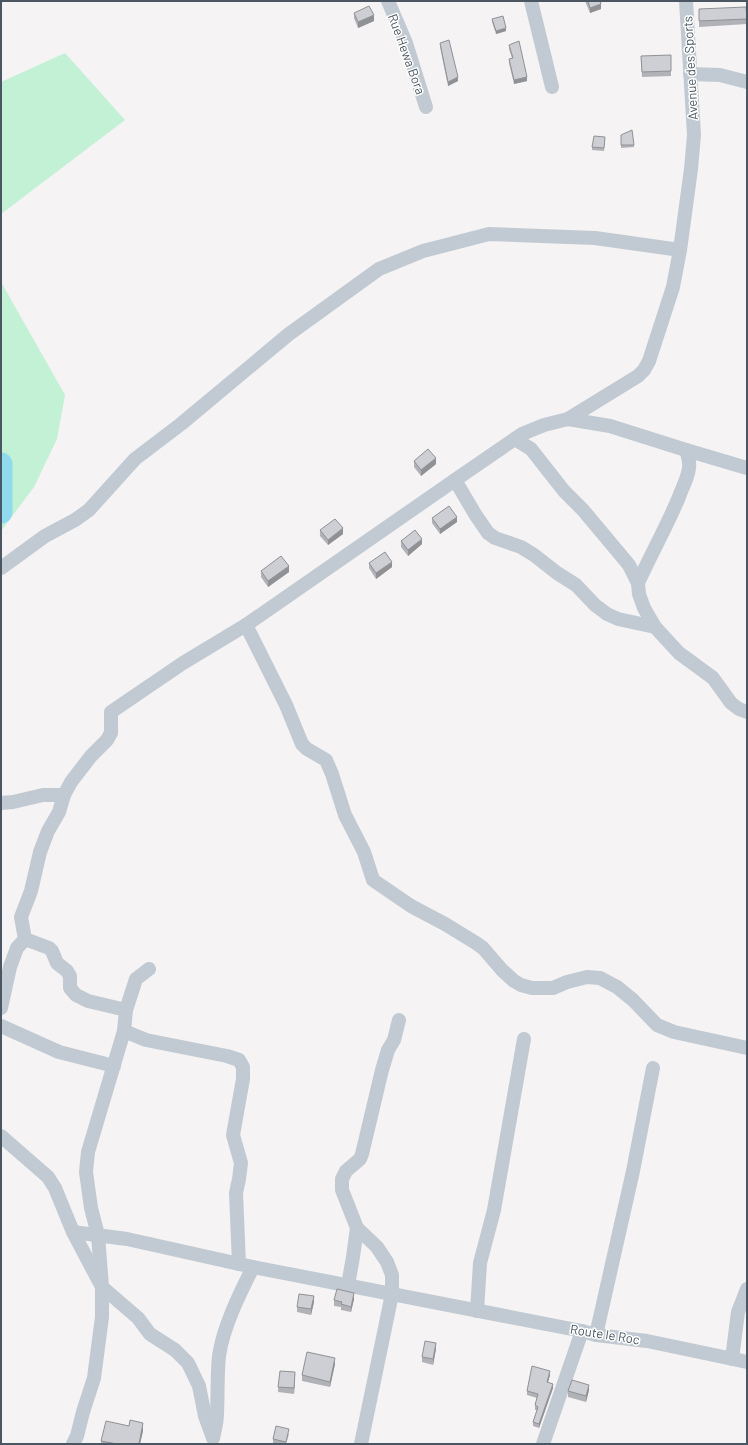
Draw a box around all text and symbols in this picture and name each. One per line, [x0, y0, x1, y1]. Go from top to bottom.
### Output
street label: Rue Hewa Bora [385, 11, 429, 97]
street label: Avenue des Sports [679, 15, 701, 121]
street label: Route le Roc [569, 1321, 641, 1347]

